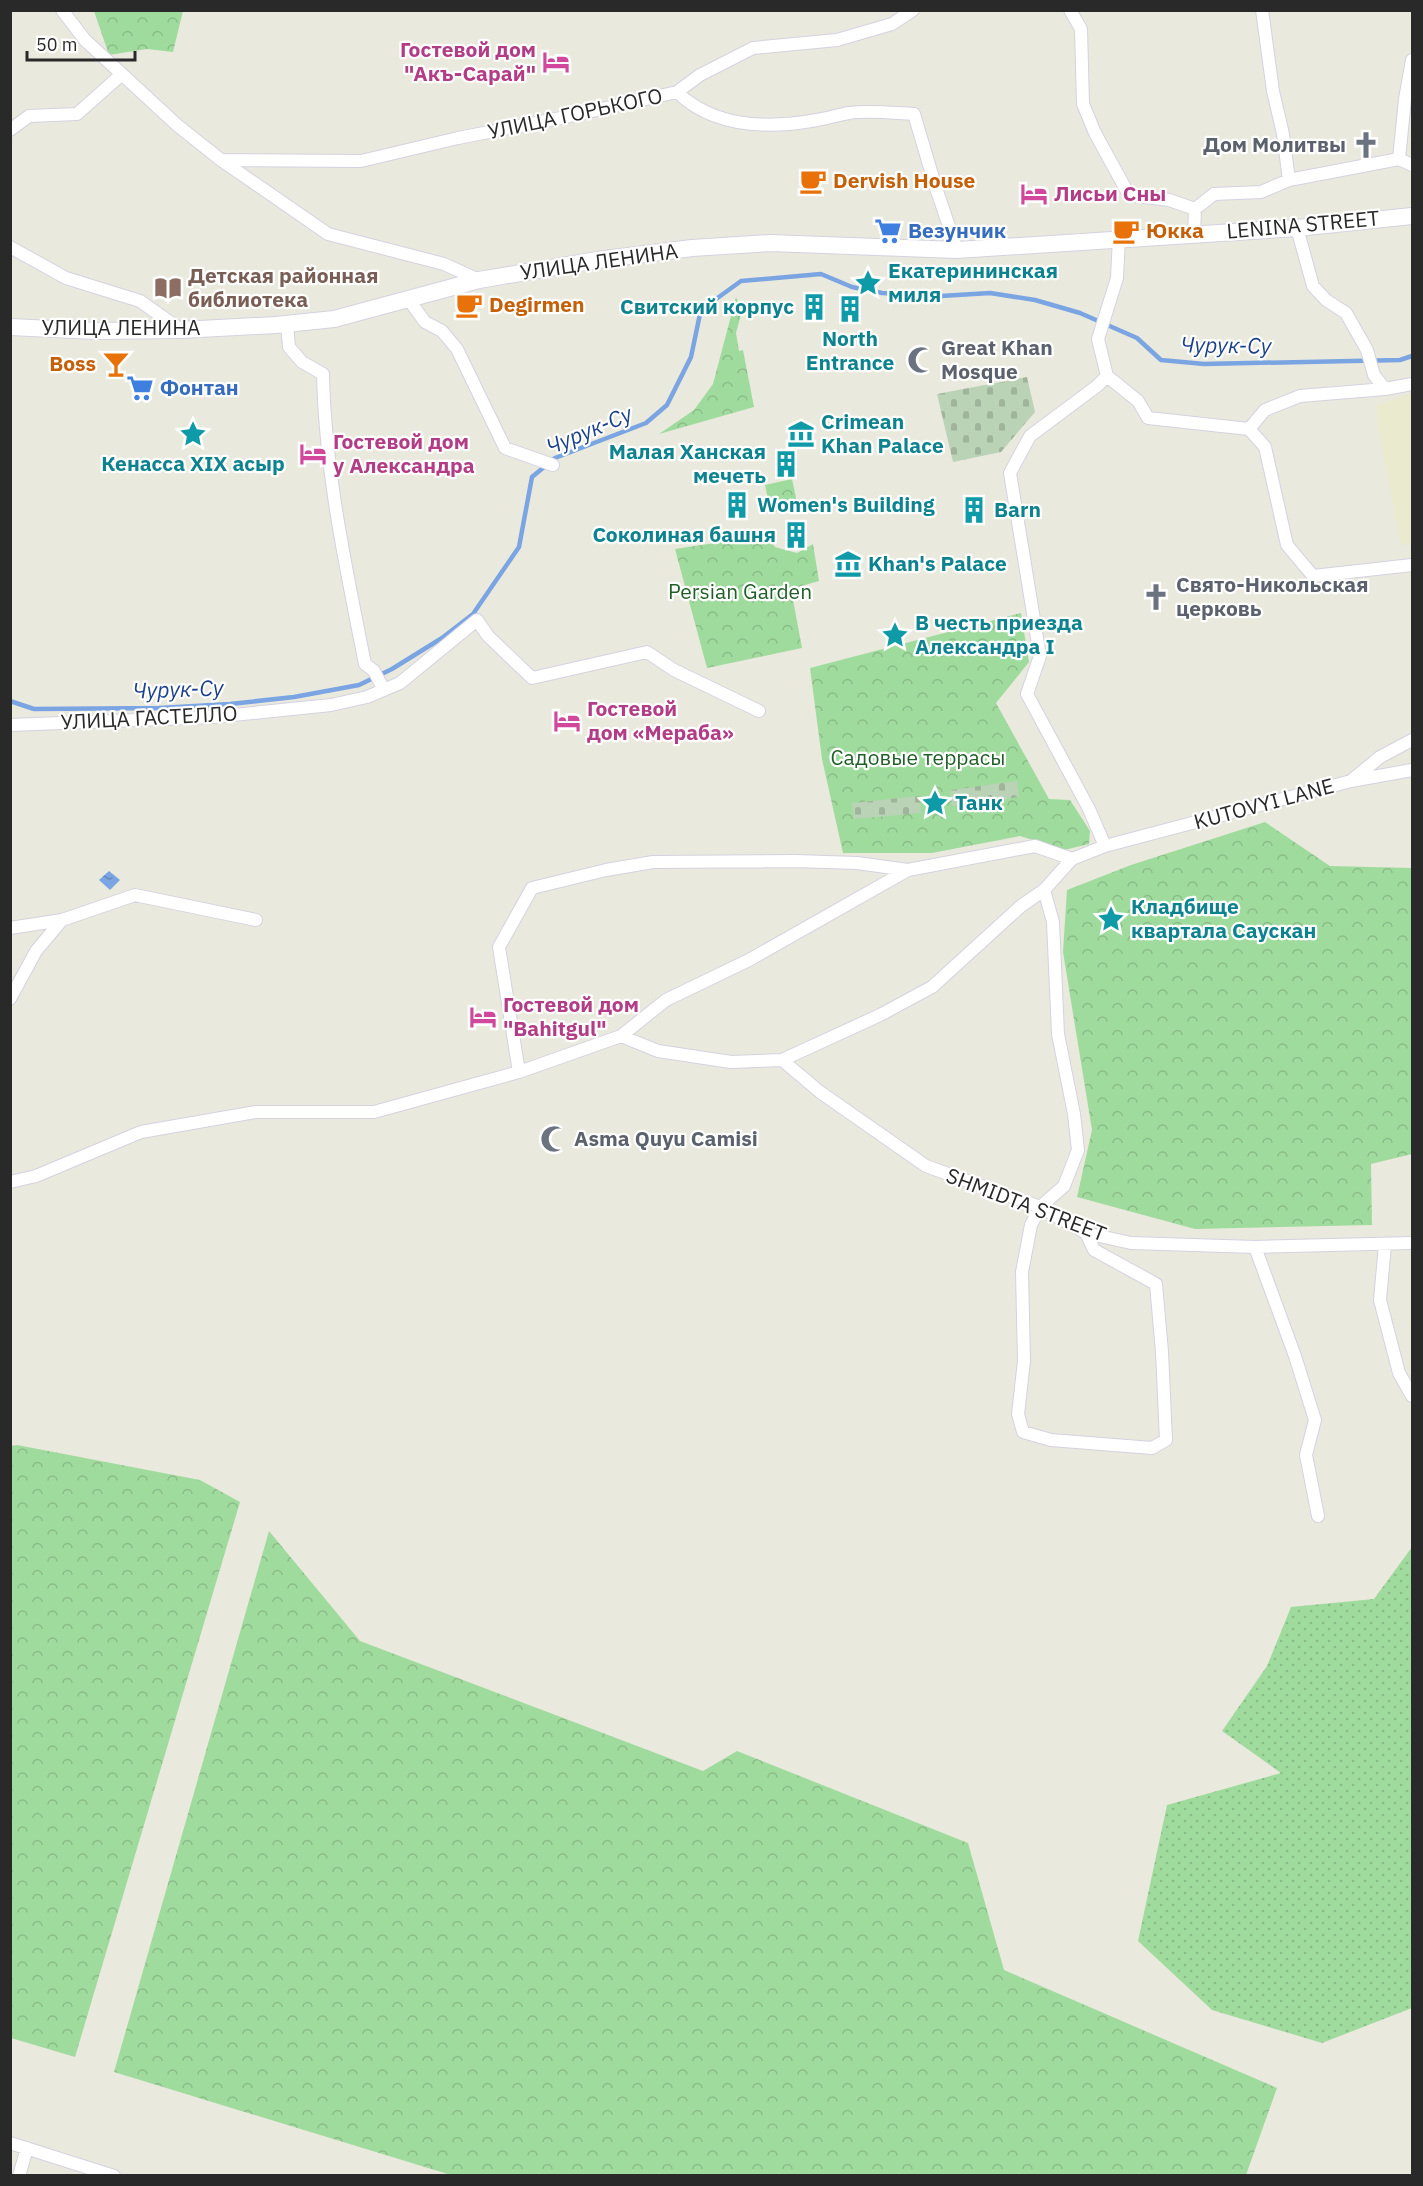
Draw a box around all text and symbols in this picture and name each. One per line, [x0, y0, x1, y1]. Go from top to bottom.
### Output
scale bar [27, 24, 135, 62]
text: 50 m [36, 33, 78, 56]
place label: Гостевой дом "Акъ-Сарай" [400, 35, 536, 87]
hotel icon: Гостевой дом "Акъ-Сарай" [541, 47, 571, 77]
street label: УЛИЦА ГОРЬКОГО [485, 81, 665, 145]
place label: Дом Молитвы [1203, 130, 1346, 158]
church icon: Дом Молитвы [1351, 130, 1381, 160]
cafe icon: Dervish House [798, 166, 828, 196]
place label: Dervish House [833, 166, 976, 194]
hotel icon: Лисьи Сны [1019, 179, 1049, 209]
place label: Лисьи Сны [1054, 179, 1166, 207]
street label: LENINA STREET [1225, 203, 1380, 245]
supermarket icon: Везунчик [873, 216, 903, 246]
place label: Везунчик [908, 216, 1006, 244]
cafe icon: Юкка [1111, 216, 1141, 246]
place label: Юкка [1146, 216, 1204, 244]
street label: УЛИЦА ЛЕНИНА [518, 236, 680, 286]
place label: Екатерининская миля [888, 256, 1058, 308]
place label: Детская районная библиотека [188, 261, 378, 313]
place icon: Екатерининская миля [853, 268, 883, 298]
library icon: Детская районная библиотека [153, 273, 183, 303]
cafe icon: Degirmen [454, 290, 484, 320]
place label: Degirmen [489, 290, 585, 318]
place label: Свитский корпус [620, 292, 794, 320]
building icon: Свитский корпус [799, 292, 829, 322]
building icon: North Entrance [835, 294, 865, 324]
street label: УЛИЦА ЛЕНИНА [41, 313, 201, 341]
place label: North Entrance [806, 324, 894, 376]
water label: Чурук-Су [1180, 329, 1273, 360]
place label: Great Khan Mosque [941, 333, 1053, 385]
mosque icon: Great Khan Mosque [906, 345, 936, 375]
place label: Boss [49, 349, 96, 377]
bar icon: Boss [101, 349, 131, 379]
supermarket icon: Фонтан [125, 373, 155, 403]
place label: Фонтан [160, 373, 239, 401]
water label: Чурук-Су [541, 398, 637, 461]
place label: Crimean Khan Palace [821, 407, 944, 459]
place icon: Кенасса XIX асыр [178, 419, 208, 449]
museum icon: Crimean Khan Palace [786, 419, 816, 449]
place label: Гостевой дом у Александра [333, 427, 475, 479]
place label: Малая Ханская мечеть [609, 437, 766, 489]
hotel icon: Гостевой дом у Александра [298, 439, 328, 469]
place label: Кенасса XIX асыр [101, 449, 285, 477]
building icon: Малая Ханская мечеть [771, 449, 801, 479]
building icon: Women's Building [722, 490, 752, 520]
place label: Women's Building [757, 490, 935, 518]
building icon: Barn [959, 495, 989, 525]
place label: Barn [994, 495, 1041, 523]
place label: Соколиная башня [592, 520, 776, 548]
building icon: Соколиная башня [781, 520, 811, 550]
museum icon: Khan's Palace [833, 549, 863, 579]
place label: Khan's Palace [868, 549, 1007, 577]
place label: Свято-Никольская церковь [1176, 570, 1369, 622]
park label: Persian Garden [668, 577, 812, 605]
church icon: Свято-Никольская церковь [1141, 582, 1171, 612]
place label: В честь приезда Александра I [915, 608, 1083, 660]
place icon: В честь приезда Александра I [880, 620, 910, 650]
water label: Чурук-Су [132, 672, 225, 705]
place label: Гостевой дом «Мераба» [587, 694, 734, 746]
street label: УЛИЦА ГАСТЕЛЛО [60, 698, 238, 736]
hotel icon: Гостевой дом «Мераба» [552, 706, 582, 736]
park label: Садовые террасы [831, 743, 1005, 771]
street label: KUTOVYI LANE [1191, 771, 1337, 835]
place icon: Танк [920, 788, 950, 818]
place label: Танк [955, 788, 1003, 816]
place label: Кладбище квартала Саускан [1131, 892, 1316, 944]
place icon: Кладбище квартала Саускан [1096, 904, 1126, 934]
place label: Гостевой дом "Bahitgul" [503, 990, 639, 1042]
hotel icon: Гостевой дом "Bahitgul" [468, 1002, 498, 1032]
mosque icon: Asma Quyu Camisi [539, 1124, 569, 1154]
place label: Asma Quyu Camisi [574, 1124, 758, 1152]
street label: SHMIDTA STREET [942, 1161, 1110, 1247]

